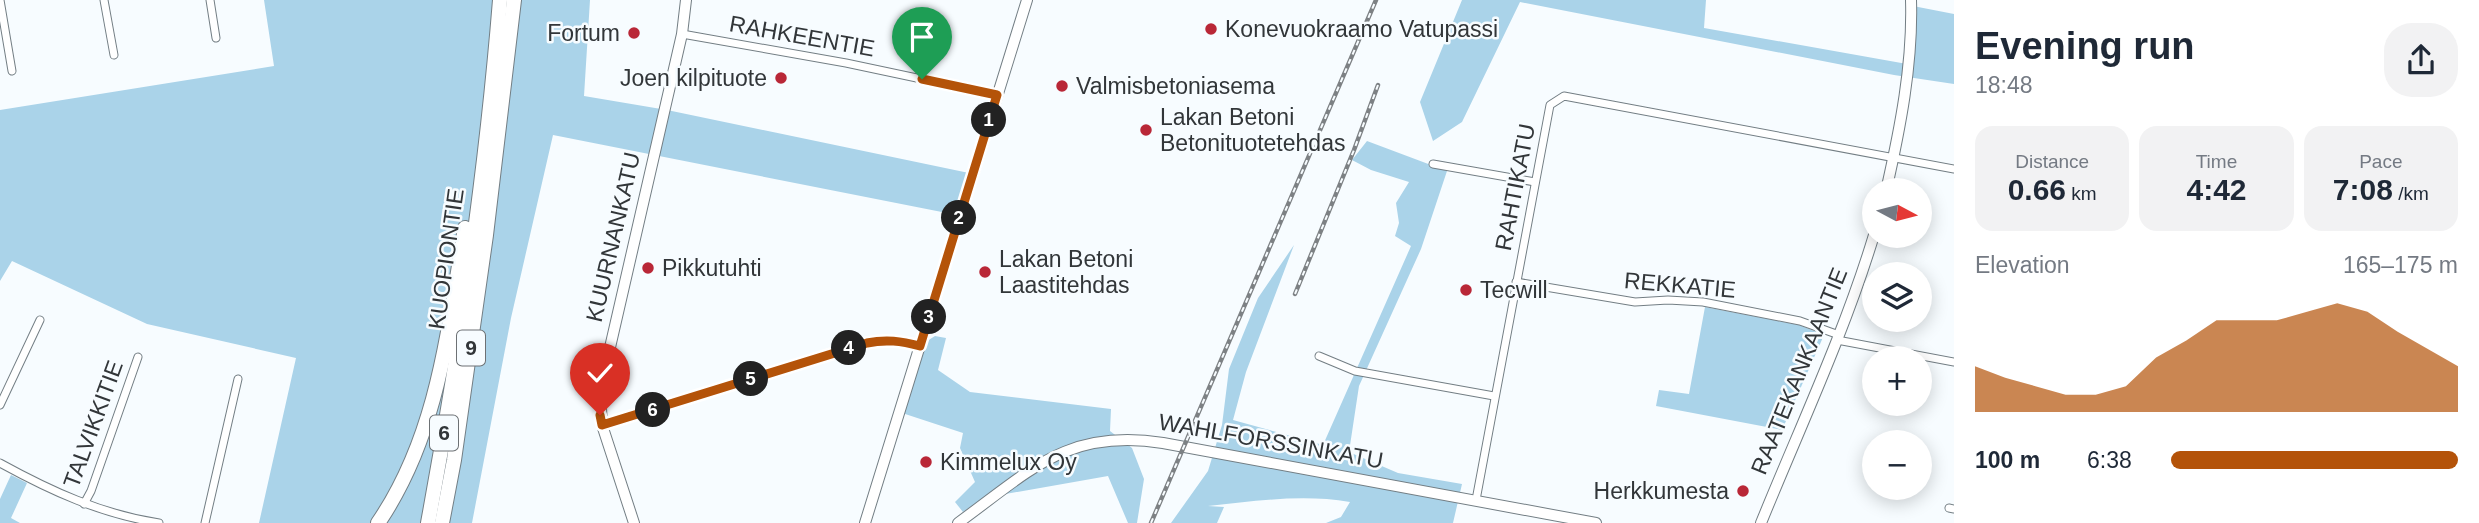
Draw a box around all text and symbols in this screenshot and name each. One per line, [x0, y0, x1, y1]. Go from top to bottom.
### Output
pin [892, 7, 952, 79]
street label: RAHKEENTIE [727, 10, 877, 62]
place label: Konevuokraamo Vatupassi [1225, 16, 1498, 42]
icon: arrive [903, 18, 941, 56]
place label: Fortum [547, 20, 620, 46]
marker: Konevuokraamo Vatupassi [1203, 21, 1219, 37]
button: share [2384, 23, 2458, 97]
marker: Fortum [626, 25, 642, 41]
text: Evening run [1975, 25, 2195, 67]
place label: Joen kilpituote [620, 65, 767, 91]
marker: Joen kilpituote [773, 70, 789, 86]
text: 18:48 [1975, 72, 2033, 98]
place label: Valmisbetoniasema [1076, 73, 1275, 99]
marker: Valmisbetoniasema [1054, 78, 1070, 94]
pin: 1 [972, 102, 1006, 138]
place label: Lakan Betoni Betonituotetehdas [1160, 104, 1345, 156]
text: 1 [983, 109, 994, 130]
street label: RAHTIKATU [1490, 121, 1540, 253]
marker: Lakan Betoni Betonituotetehdas [1138, 122, 1154, 138]
street label: KUURNANKATU [581, 150, 645, 324]
text: Distance [2015, 151, 2089, 172]
text: Time [2196, 151, 2237, 172]
text: Pace [2359, 151, 2402, 172]
text: 0.66 [2008, 173, 2066, 206]
text: 4:42 [2186, 173, 2247, 206]
text: 7:08 [2333, 173, 2393, 206]
north arrow [1862, 178, 1932, 248]
map controls [1862, 178, 1932, 500]
text: km [2066, 183, 2097, 204]
text: /km [2393, 183, 2429, 204]
street label: KUOPIONTIE [423, 187, 469, 331]
pin: 2 [942, 200, 976, 235]
text: 2 [953, 207, 964, 228]
place label: Lakan Betoni Laastitehdas [999, 246, 1133, 298]
text: Elevation [1975, 252, 2070, 278]
text: 165–175 m [2343, 252, 2458, 278]
place label: Pikkutuhti [662, 255, 762, 281]
marker: Pikkutuhti [640, 260, 656, 276]
button: layers [1862, 262, 1932, 332]
marker: Lakan Betoni Laastitehdas [977, 264, 993, 280]
street label: RAATEKANKAANTIE [1746, 264, 1852, 478]
street label: REKKATIE [1623, 267, 1737, 303]
place label: Tecwill [1480, 277, 1548, 303]
marker: Tecwill [1458, 282, 1474, 298]
pin: 3 [912, 300, 946, 334]
text: 3 [923, 306, 934, 327]
road number: 9 [457, 330, 485, 366]
pin: 4 [832, 330, 866, 366]
text: 4 [843, 337, 854, 358]
pin [570, 343, 630, 415]
button: + [1862, 346, 1932, 416]
icon: check [581, 354, 619, 392]
street label: TALVIKKITIE [58, 357, 128, 491]
pin: 5 [734, 362, 768, 396]
text: 5 [745, 368, 756, 389]
pin: 6 [636, 392, 670, 428]
text: 6 [647, 399, 658, 420]
street label: WAHLFORSSINKATU [1157, 408, 1385, 474]
road number: 6 [430, 416, 458, 450]
button: − [1862, 430, 1932, 500]
text: 100 m [1975, 447, 2040, 473]
text: 6:38 [2087, 447, 2132, 473]
place label: Kimmelux Oy [940, 449, 1077, 475]
marker: Kimmelux Oy [918, 454, 934, 470]
place label: Herkkumesta [1594, 478, 1729, 504]
marker: Herkkumesta [1735, 483, 1751, 499]

